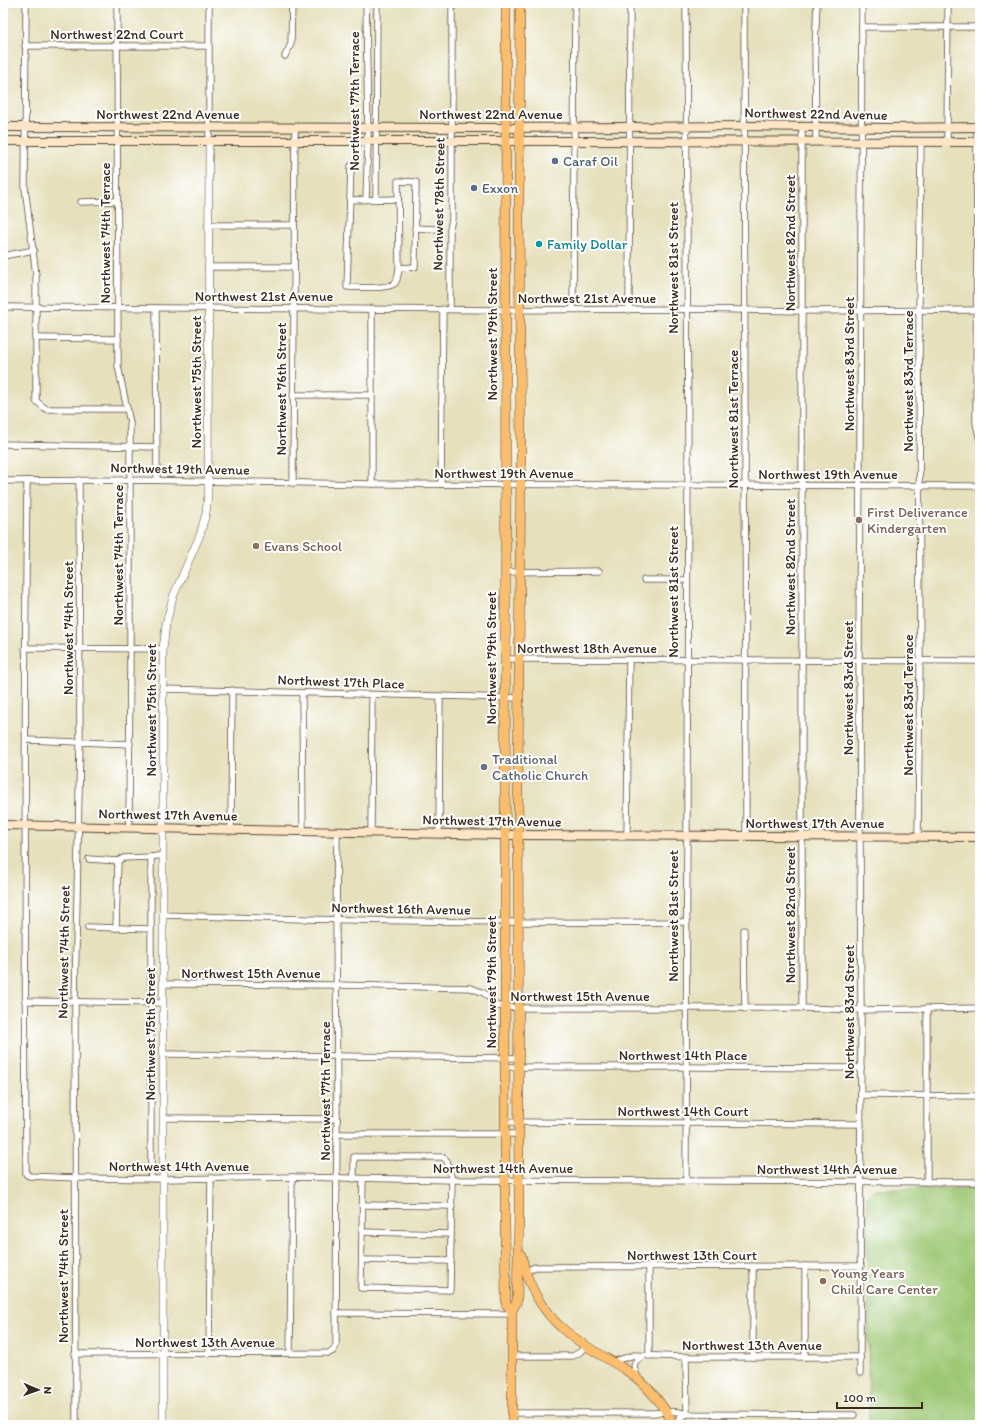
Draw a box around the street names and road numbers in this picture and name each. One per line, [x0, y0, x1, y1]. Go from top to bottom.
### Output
street label: Northwest 22nd Court [50, 26, 184, 43]
street label: Northwest 77th Terrace [346, 31, 363, 171]
street label: Northwest 22nd Avenue [744, 104, 888, 124]
street label: Northwest 22nd Avenue [96, 106, 240, 123]
street label: Northwest 22nd Avenue [419, 106, 563, 123]
street label: Northwest 78th Street [429, 137, 449, 271]
street label: Northwest 74th Terrace [97, 162, 114, 303]
street label: Northwest 82nd Street [782, 175, 799, 311]
street label: Northwest 81st Street [665, 202, 682, 334]
street label: Northwest 79th Street [484, 268, 501, 400]
street label: Northwest 21st Avenue [195, 288, 334, 305]
street label: Northwest 21st Avenue [518, 290, 657, 307]
street label: Northwest 83rd Street [841, 297, 858, 431]
street label: Northwest 83rd Terrace [900, 310, 917, 452]
street label: Northwest 75th Street [188, 316, 205, 448]
street label: Northwest 76th Street [273, 323, 290, 455]
street label: Northwest 81st Terrace [725, 349, 742, 488]
street label: Northwest 19th Avenue [110, 459, 250, 479]
street label: Northwest 19th Avenue [434, 465, 574, 482]
street label: Northwest 19th Avenue [758, 466, 898, 483]
street label: Northwest 74th Terrace [110, 484, 127, 625]
street label: Northwest 82nd Street [782, 499, 799, 635]
street label: Northwest 81st Street [665, 526, 682, 658]
street label: Northwest 74th Street [60, 561, 77, 695]
street label: Northwest 79th Street [483, 592, 500, 724]
street label: Northwest 83rd Street [840, 621, 857, 755]
street label: Northwest 83rd Terrace [900, 634, 917, 776]
street label: Northwest 18th Avenue [517, 640, 657, 657]
street label: Northwest 75th Street [143, 644, 160, 776]
street label: Northwest 17th Place [277, 671, 405, 693]
street label: Northwest 17th Avenue [98, 805, 238, 825]
street label: Northwest 17th Avenue [422, 811, 562, 831]
street label: Northwest 17th Avenue [745, 815, 885, 832]
street label: Northwest 82nd Street [782, 847, 799, 983]
street label: Northwest 81st Street [665, 850, 682, 982]
street label: Northwest 74th Street [54, 885, 74, 1019]
street label: Northwest 16th Avenue [331, 899, 471, 919]
street label: Northwest 79th Street [483, 916, 500, 1048]
street label: Northwest 83rd Street [841, 945, 858, 1079]
street label: Northwest 15th Avenue [181, 965, 321, 982]
street label: Northwest 75th Street [142, 968, 159, 1100]
street label: Northwest 15th Avenue [510, 988, 650, 1005]
street label: Northwest 77th Terrace [317, 1021, 334, 1161]
street label: Northwest 14th Place [619, 1047, 748, 1064]
street label: Northwest 14th Court [618, 1103, 748, 1120]
street label: Northwest 14th Avenue [109, 1158, 250, 1175]
street label: Northwest 14th Avenue [433, 1160, 574, 1177]
street label: Northwest 14th Avenue [757, 1161, 898, 1178]
street label: Northwest 74th Street [55, 1209, 72, 1343]
street label: Northwest 13th Court [627, 1247, 757, 1264]
street label: Northwest 13th Avenue [135, 1334, 275, 1351]
street label: Northwest 13th Avenue [682, 1337, 822, 1354]

